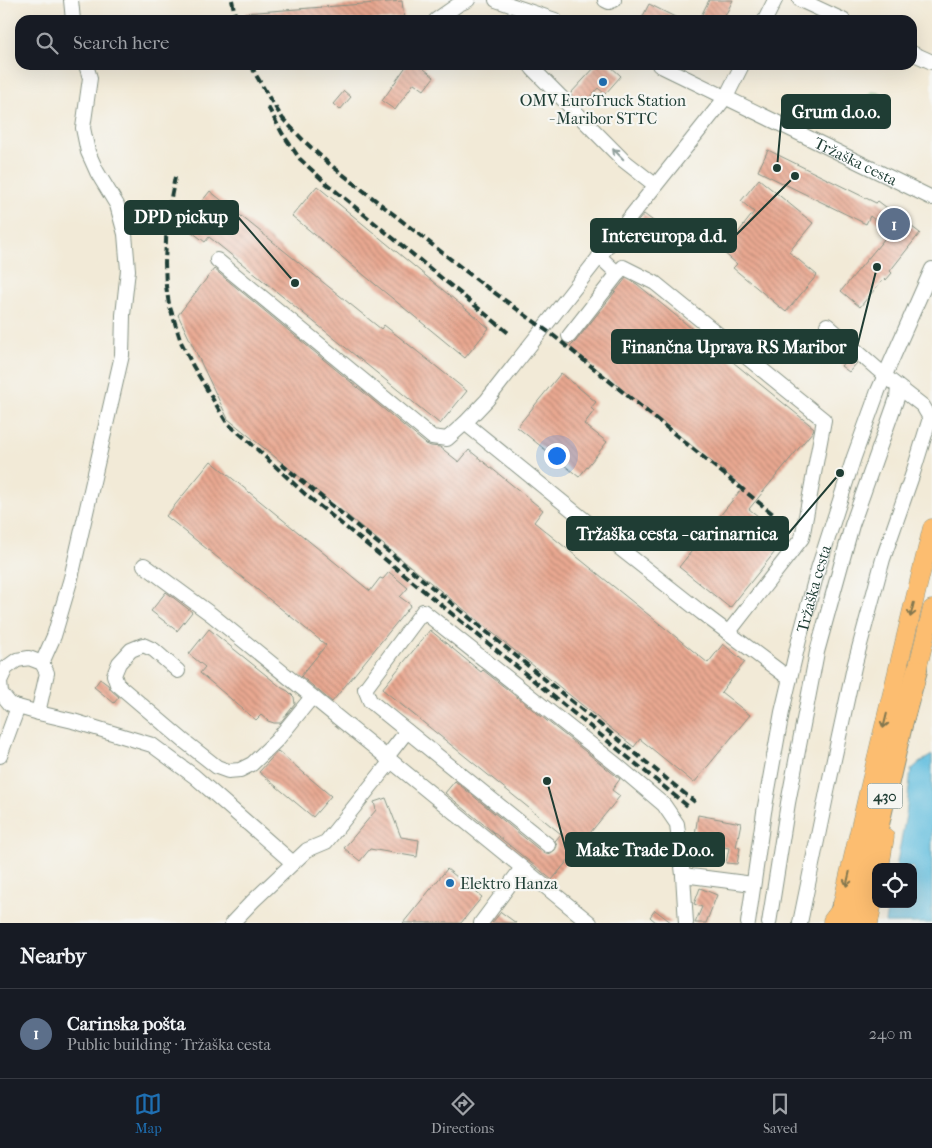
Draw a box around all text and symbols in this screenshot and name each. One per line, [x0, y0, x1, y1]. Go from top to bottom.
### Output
search box [15, 15, 917, 70]
icon: search [33, 29, 61, 57]
text: Search here [73, 32, 169, 54]
marker: OMV EuroTruck Station - Maribor STTC [597, 76, 609, 88]
place label: OMV EuroTruck Station - Maribor STTC [520, 91, 687, 128]
callout: Grum d.o.o. [782, 95, 890, 128]
text: Grum d.o.o. [792, 102, 881, 123]
street label: Tržaška cesta [811, 133, 901, 189]
one-way arrow [611, 148, 624, 160]
callout: DPD pickup [125, 201, 238, 234]
pin: 1 [878, 205, 910, 243]
text: DPD pickup [134, 207, 228, 228]
callout: Intereuropa d.d. [591, 219, 736, 252]
text: Intereuropa d.d. [601, 226, 727, 247]
callout: Finančna Uprava RS Maribor [612, 330, 857, 363]
text: Finančna Uprava RS Maribor [621, 337, 847, 358]
your location [544, 443, 570, 469]
callout: Tržaška cesta - carinarnica [567, 517, 788, 550]
text: Tržaška cesta - carinarnica [575, 524, 778, 545]
street label: Tržaška cesta [792, 542, 835, 634]
one-way arrow [907, 601, 917, 617]
one-way arrow [880, 712, 889, 728]
road number: 430 [868, 784, 902, 808]
callout: Make Trade D.o.o. [566, 833, 724, 866]
text: Make Trade D.o.o. [575, 840, 714, 861]
map controls [872, 863, 917, 908]
button: locate [872, 863, 917, 908]
one-way arrow [843, 870, 852, 886]
place label: Elektro Hanza [460, 874, 559, 893]
marker: Elektro Hanza [444, 877, 456, 889]
text: Nearby [20, 944, 86, 968]
text: Carinska pošta [67, 1013, 185, 1035]
text: 1 [33, 1024, 39, 1043]
text: 240 m [869, 1024, 912, 1043]
text: Public building · Tržaška cesta [67, 1035, 271, 1054]
tab: Map [134, 1090, 162, 1137]
tab: Directions [431, 1090, 494, 1137]
tab: Saved [763, 1090, 798, 1137]

